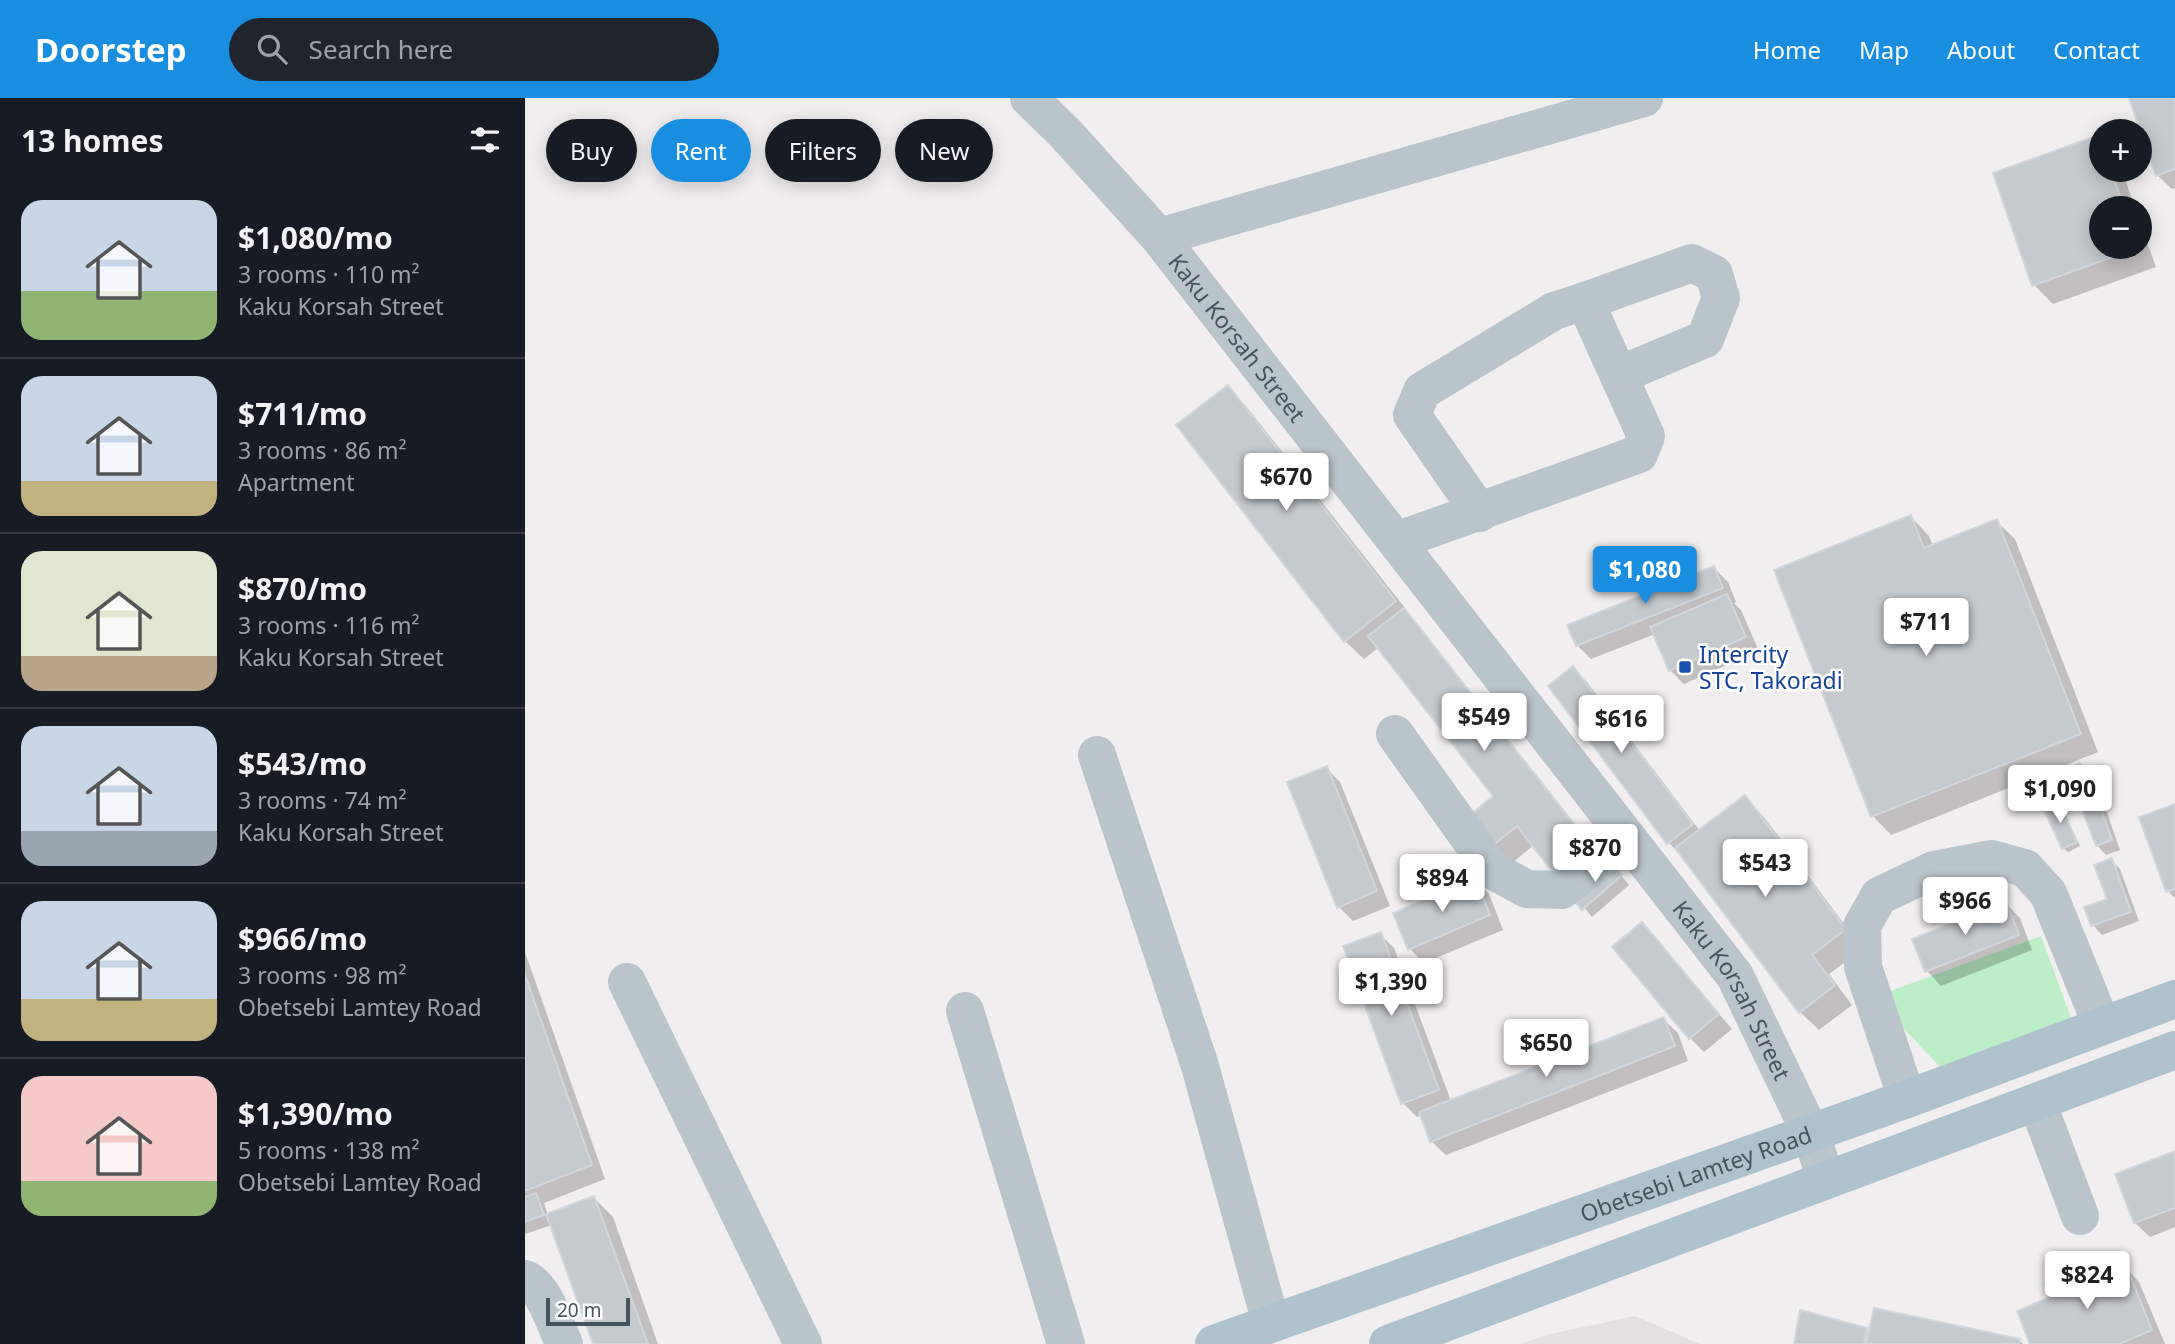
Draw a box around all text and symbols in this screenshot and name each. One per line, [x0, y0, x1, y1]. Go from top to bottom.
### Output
search box [229, 18, 719, 81]
text: Doorstep [35, 27, 187, 72]
icon: search [253, 30, 291, 68]
text: Search here [309, 31, 453, 67]
text: Home [1753, 33, 1821, 66]
text: Map [1859, 33, 1909, 66]
text: About [1947, 33, 2015, 66]
text: Contact [2053, 33, 2140, 66]
chip: Buy [546, 119, 637, 182]
chip: Rent [651, 119, 751, 182]
chip: Filters [765, 119, 881, 182]
chip: New [895, 119, 993, 182]
map controls [2089, 119, 2152, 259]
button: + [2089, 119, 2152, 182]
text: 13 homes [21, 120, 164, 161]
icon: filters [466, 121, 504, 159]
button: − [2089, 196, 2152, 259]
text: $1,080/mo [238, 217, 393, 258]
icon: home [77, 228, 161, 312]
street label: Kaku Korsah Street [1162, 247, 1313, 429]
text: 3 rooms · 110 m² [238, 258, 420, 290]
text: Kaku Korsah Street [238, 290, 444, 322]
text: $711/mo [238, 393, 367, 434]
icon: home [77, 404, 161, 488]
text: 3 rooms · 86 m² [238, 434, 407, 466]
pin: $670 [1245, 454, 1327, 513]
text: $670 [1260, 460, 1312, 492]
text: Apartment [238, 466, 355, 498]
pin: $1,080 [1588, 546, 1702, 606]
text: $1,080 [1609, 553, 1681, 585]
text: $870/mo [238, 568, 367, 609]
icon: home [77, 579, 161, 663]
pin: $711 [1885, 598, 1967, 658]
text: $711 [1900, 605, 1952, 637]
text: 3 rooms · 116 m² [238, 609, 420, 641]
place label: Intercity STC, Takoradi [1699, 638, 1843, 696]
text: Kaku Korsah Street [238, 641, 444, 673]
marker: Intercity STC, Takoradi [1677, 659, 1693, 675]
pin: $549 [1443, 694, 1525, 753]
pin: $616 [1580, 696, 1662, 755]
text: $549 [1458, 700, 1510, 732]
text: $616 [1595, 702, 1647, 734]
text: $543/mo [238, 743, 367, 784]
icon: home [77, 754, 161, 838]
pin: $1,090 [2003, 766, 2117, 825]
text: $1,090 [2024, 772, 2096, 804]
text: 3 rooms · 74 m² [238, 784, 407, 816]
text: Kaku Korsah Street [238, 816, 444, 848]
pin: $870 [1554, 824, 1636, 884]
text: $870 [1569, 831, 1621, 863]
pin: $543 [1724, 840, 1806, 899]
text: $543 [1739, 846, 1791, 878]
pin: $894 [1401, 854, 1483, 914]
text: $894 [1416, 861, 1468, 893]
pin: $966 [1924, 878, 2006, 937]
text: $966 [1939, 884, 1991, 916]
street label: Kaku Korsah Street [1666, 893, 1799, 1085]
text: $966/mo [238, 918, 367, 959]
icon: home [77, 929, 161, 1013]
pin: $1,390 [1334, 958, 1448, 1018]
text: 3 rooms · 98 m² [238, 959, 407, 991]
text: $1,390 [1355, 965, 1427, 997]
text: Obetsebi Lamtey Road [238, 991, 482, 1023]
pin: $650 [1505, 1020, 1587, 1079]
text: $650 [1520, 1026, 1572, 1058]
text: $1,390/mo [238, 1093, 393, 1134]
icon: home [77, 1104, 161, 1188]
street label: Obetsebi Lamtey Road [1575, 1118, 1816, 1229]
text: 5 rooms · 138 m² [238, 1134, 420, 1166]
text: Obetsebi Lamtey Road [238, 1166, 482, 1198]
pin: $824 [2046, 1252, 2128, 1311]
text: $824 [2061, 1258, 2113, 1290]
scale bar [546, 1295, 630, 1327]
text: 20 m [557, 1297, 601, 1323]

